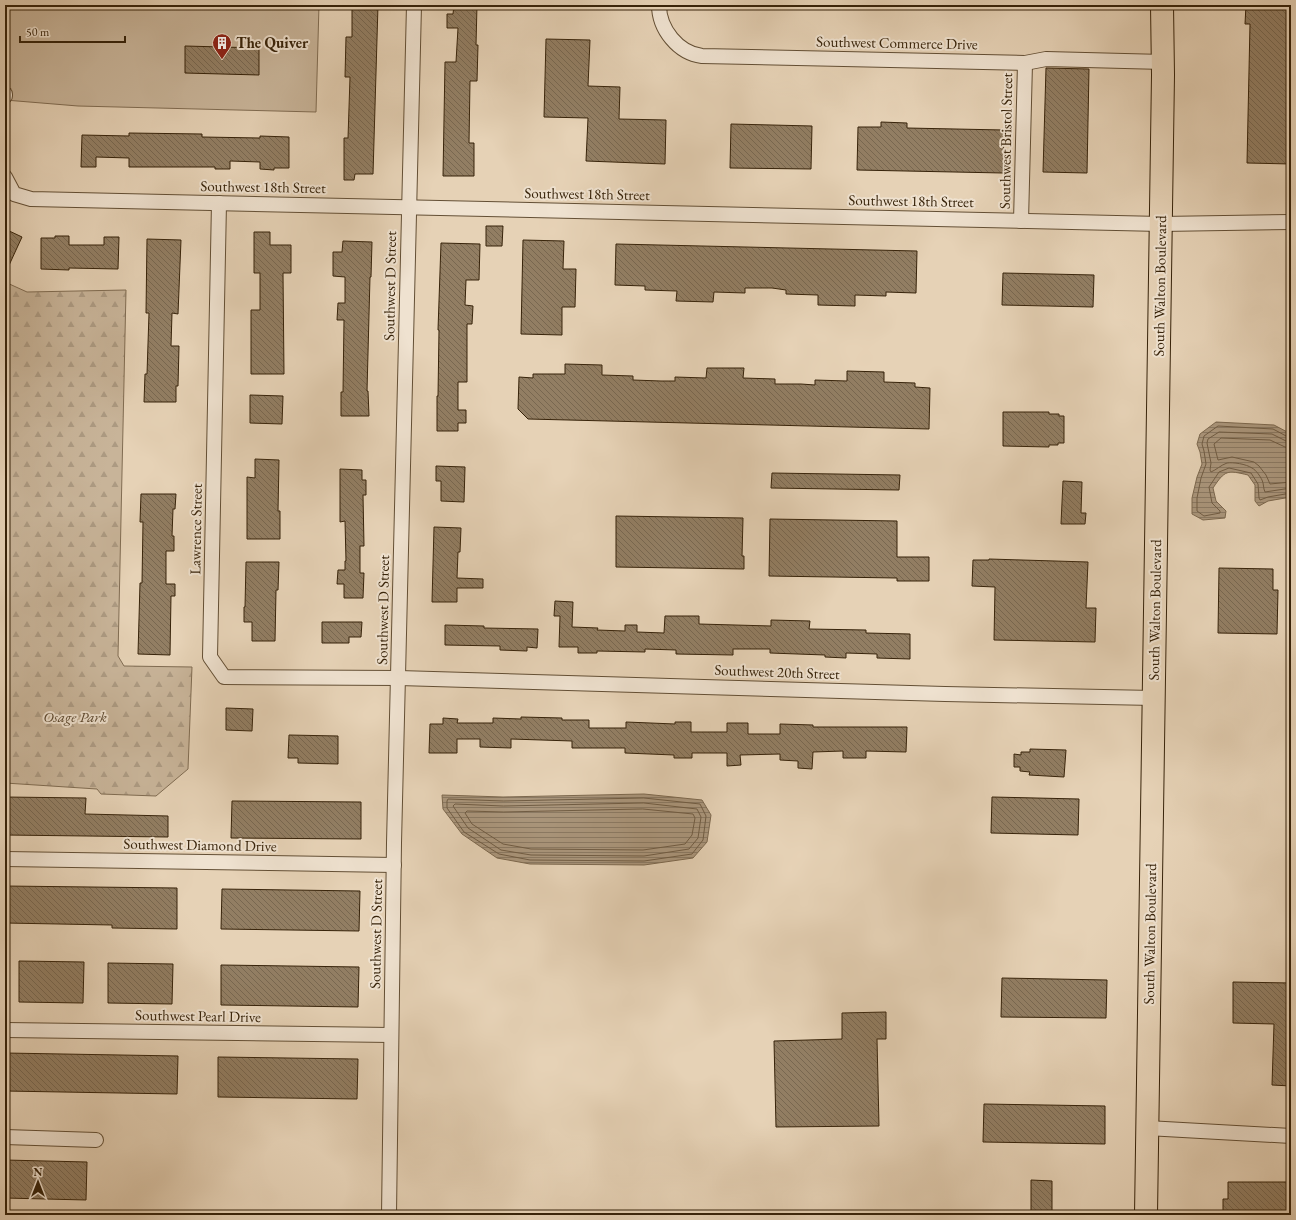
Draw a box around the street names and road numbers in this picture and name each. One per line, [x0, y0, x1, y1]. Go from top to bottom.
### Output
street label: Southwest Commerce Drive [816, 32, 978, 53]
street label: Southwest Bristol Street [995, 72, 1016, 209]
street label: Southwest 18th Street [200, 176, 326, 197]
street label: Southwest 18th Street [524, 183, 650, 204]
street label: Southwest 18th Street [848, 190, 974, 211]
street label: South Walton Boulevard [1149, 215, 1170, 357]
street label: Southwest D Street [379, 231, 400, 341]
street label: Lawrence Street [185, 483, 206, 575]
street label: South Walton Boulevard [1144, 539, 1165, 681]
street label: Southwest D Street [372, 555, 393, 665]
street label: Southwest 20th Street [714, 660, 840, 683]
street label: Southwest Diamond Drive [123, 834, 277, 855]
street label: South Walton Boulevard [1139, 863, 1160, 1005]
street label: Southwest D Street [365, 879, 386, 989]
street label: Southwest Pearl Drive [135, 1005, 261, 1026]

